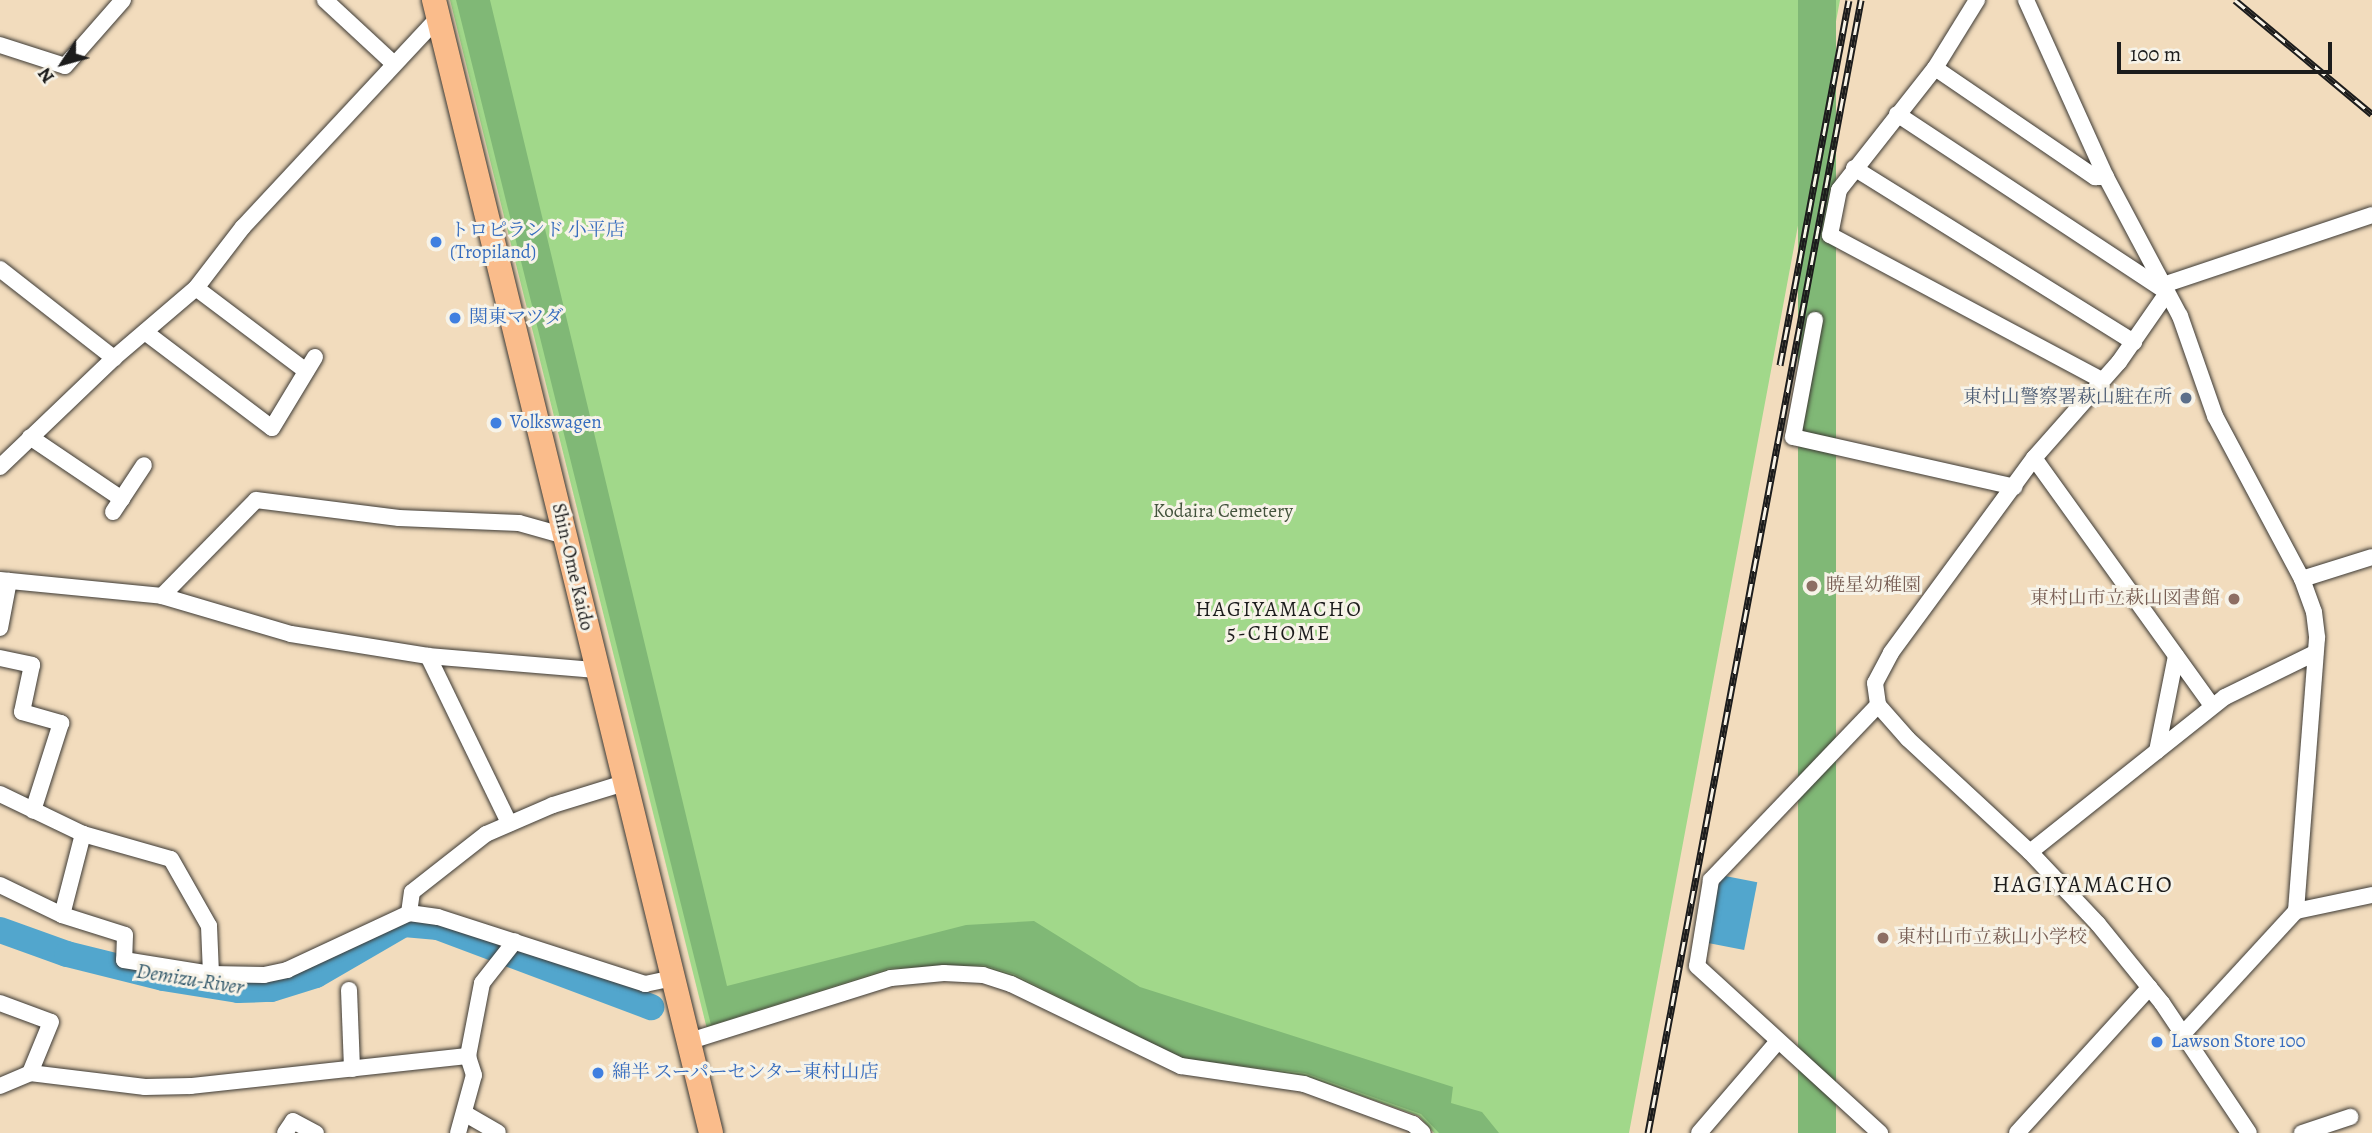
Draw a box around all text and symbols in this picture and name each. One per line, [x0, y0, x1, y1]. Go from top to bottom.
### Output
north arrow [28, 28, 98, 98]
scale bar [2120, 28, 2335, 72]
text: 100 m [2130, 40, 2181, 68]
text: N [31, 62, 61, 89]
place label: トロピランド 小平店 (Tropiland) [450, 220, 625, 264]
marker: トロピランド 小平店 (Tropiland) [428, 234, 444, 250]
place label: 関東マツダ [469, 307, 564, 329]
marker: 関東マツダ [447, 310, 463, 326]
place label: 東村山警察署萩山駐在所 [1963, 387, 2172, 409]
marker: 東村山警察署萩山駐在所 [2178, 390, 2194, 406]
place label: Volkswagen [510, 412, 602, 434]
marker: Volkswagen [488, 415, 504, 431]
street label: Shin-Ome Kaido [546, 501, 598, 633]
park label: Kodaira Cemetery [1153, 501, 1293, 523]
place label: 暁星幼稚園 [1826, 575, 1921, 597]
marker: 暁星幼稚園 [1804, 578, 1820, 594]
place label: 東村山市立萩山図書館 [2030, 588, 2220, 610]
marker: 東村山市立萩山図書館 [2226, 591, 2242, 607]
district label: HAGIYAMACHO 5-CHOME [1197, 596, 1361, 646]
district label: HAGIYAMACHO [1994, 871, 2172, 899]
place label: 東村山市立萩山小学校 [1897, 927, 2087, 949]
marker: 東村山市立萩山小学校 [1875, 930, 1891, 946]
water label: Demizu-River [135, 958, 245, 1000]
place label: Lawson Store 100 [2171, 1031, 2306, 1053]
marker: Lawson Store 100 [2149, 1034, 2165, 1050]
place label: 綿半 スーパーセンター東村山店 [612, 1062, 881, 1084]
marker: 綿半 スーパーセンター東村山店 [590, 1065, 606, 1081]

